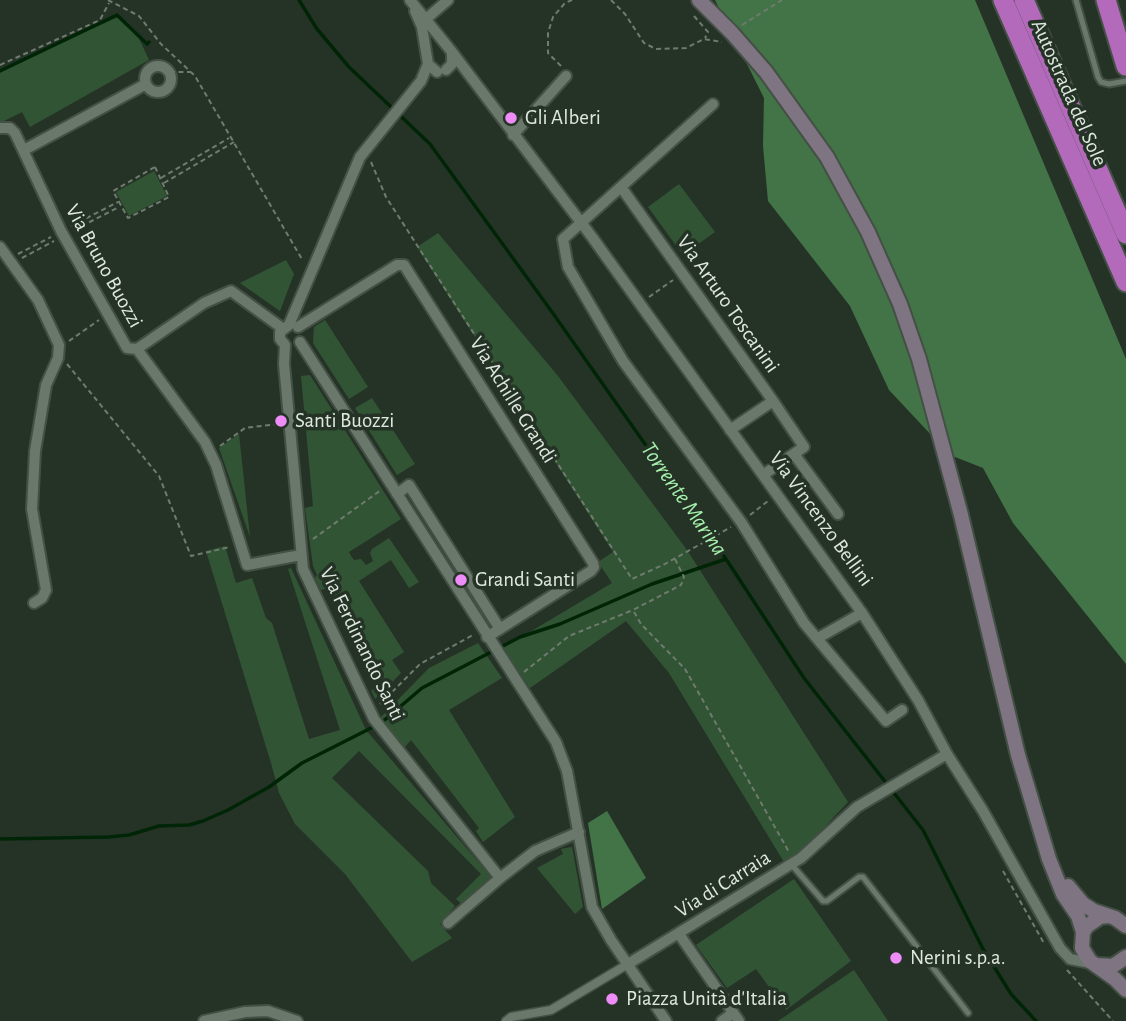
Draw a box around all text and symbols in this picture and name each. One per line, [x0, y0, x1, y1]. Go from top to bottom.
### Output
street label: Autostrada del Sole [1025, 16, 1113, 170]
place label: Gli Alberi [525, 105, 601, 131]
marker: Gli Alberi [503, 110, 519, 126]
street label: Via Bruno Buozzi [60, 200, 148, 332]
street label: Via Arturo Toscanini [671, 230, 785, 378]
street label: Via Achille Grandi [464, 332, 562, 468]
place label: Santi Buozzi [295, 408, 394, 434]
marker: Santi Buozzi [273, 413, 289, 429]
water label: Torrente Marina [635, 437, 733, 561]
street label: Via Vincenzo Bellini [764, 447, 878, 591]
street label: Via Ferdinando Santi [314, 563, 410, 725]
place label: Grandi Santi [475, 567, 575, 593]
marker: Grandi Santi [453, 572, 469, 588]
street label: Via di Carraia [671, 845, 775, 923]
place label: Nerini s.p.a. [910, 945, 1005, 971]
marker: Nerini s.p.a. [888, 950, 904, 966]
place label: Piazza Unità d'Italia [626, 986, 787, 1012]
marker: Piazza Unità d'Italia [604, 991, 620, 1007]

